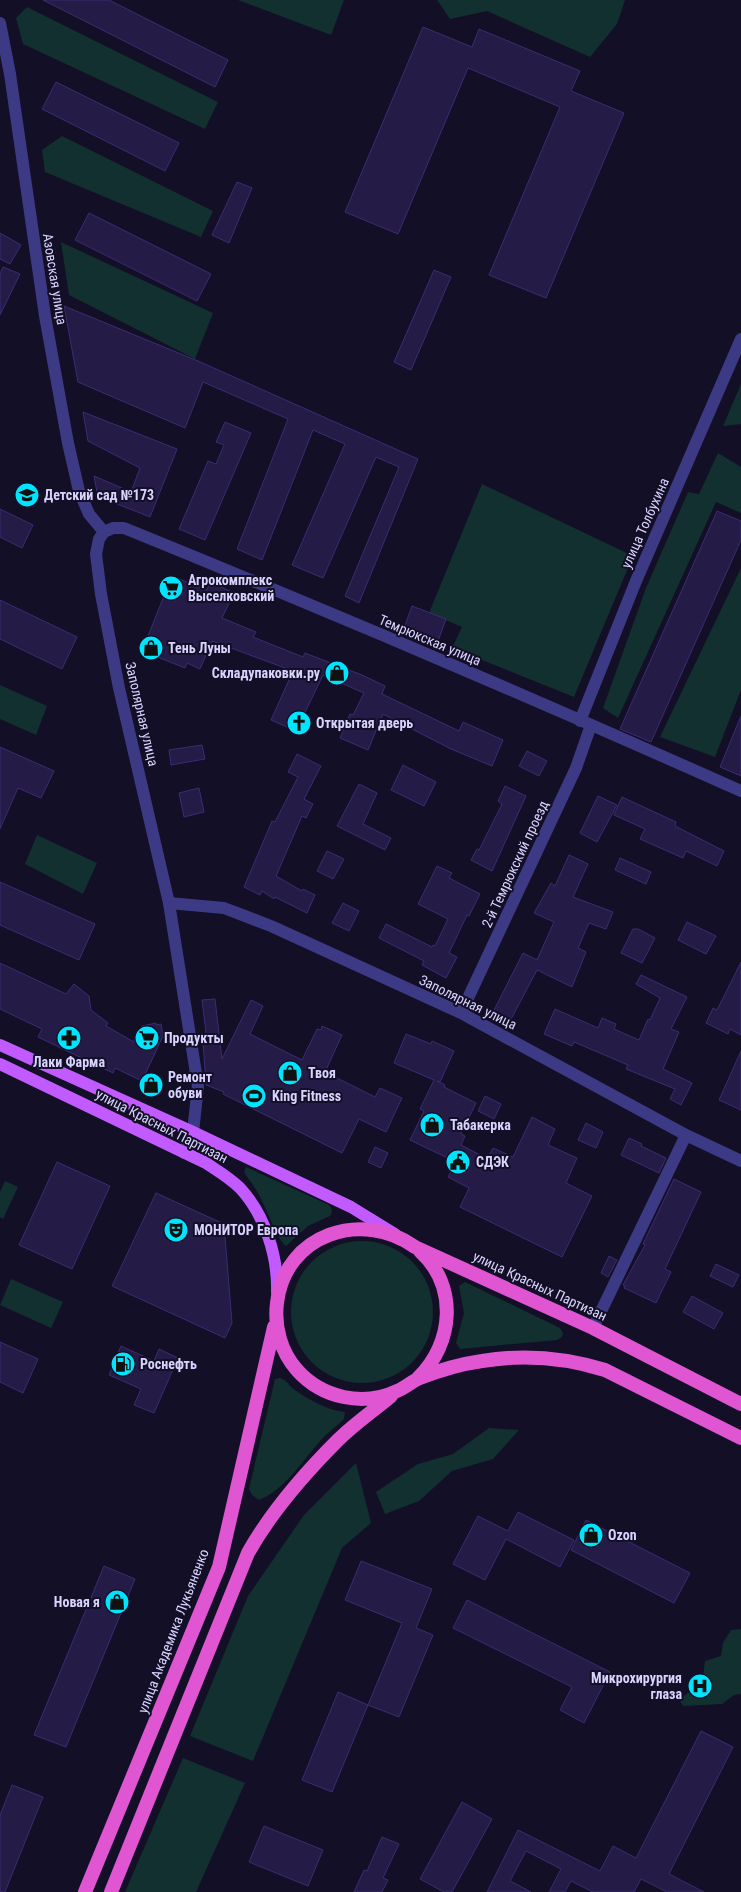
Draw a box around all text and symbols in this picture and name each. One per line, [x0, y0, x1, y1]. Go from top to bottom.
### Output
street label: Азовская улица [40, 232, 70, 326]
street label: улица Толбухина [618, 475, 672, 571]
school or university icon: Детский cад №173 [14, 482, 40, 508]
place label: Детский cад №173 [44, 487, 154, 503]
place label: Агрокомплекс Выселковский [188, 572, 274, 604]
supermarket icon: Агрокомплекс Выселковский [158, 575, 184, 601]
street label: Темрюкская улица [377, 611, 483, 669]
shop icon: Тень Луны [138, 635, 164, 661]
place label: Тень Луны [168, 640, 231, 656]
street label: Заполярная улица [122, 660, 162, 768]
shop icon: Складупаковки.ру [324, 660, 350, 686]
place label: Складупаковки.ру [212, 665, 321, 681]
church icon: Открытая дверь [286, 710, 312, 736]
place label: Открытая дверь [316, 715, 413, 731]
street label: 2-й Темрюкский проезд [479, 798, 552, 930]
street label: Заполярная улица [417, 971, 519, 1033]
pharmacy icon: Лаки Фарма [56, 1025, 82, 1051]
supermarket icon: Продукты [134, 1025, 160, 1051]
place label: Продукты [164, 1030, 224, 1046]
place label: Лаки Фарма [33, 1054, 105, 1070]
shop icon: Твоя [277, 1060, 303, 1086]
place label: Твоя [308, 1065, 336, 1081]
place label: Ремонт обуви [168, 1069, 213, 1101]
shop icon: Ремонт обуви [138, 1072, 164, 1098]
sports icon: King Fitness [241, 1083, 267, 1109]
street label: улица Красных Партизан [93, 1086, 231, 1166]
place label: King Fitness [272, 1088, 341, 1104]
shop icon: Табакерка [419, 1112, 445, 1138]
place label: Табакерка [450, 1117, 511, 1133]
public building icon: СДЭК [445, 1149, 471, 1175]
place label: СДЭК [476, 1154, 509, 1170]
theatre icon: МОНИТОР Европа [163, 1217, 189, 1243]
place label: МОНИТОР Европа [194, 1222, 299, 1238]
street label: улица Красных Партизан [471, 1248, 609, 1324]
fuel station icon: Роснефть [110, 1351, 136, 1377]
place label: Роснефть [140, 1356, 197, 1372]
shop icon: Ozon [578, 1522, 604, 1548]
place label: Ozon [608, 1527, 637, 1543]
street label: улица Академика Лукьяненко [134, 1547, 212, 1715]
shop icon: Новая я [104, 1589, 130, 1615]
place label: Новая я [54, 1594, 100, 1610]
place label: Микрохирургия глаза [591, 1670, 682, 1702]
hospital icon: Микрохирургия глаза [687, 1673, 713, 1699]

